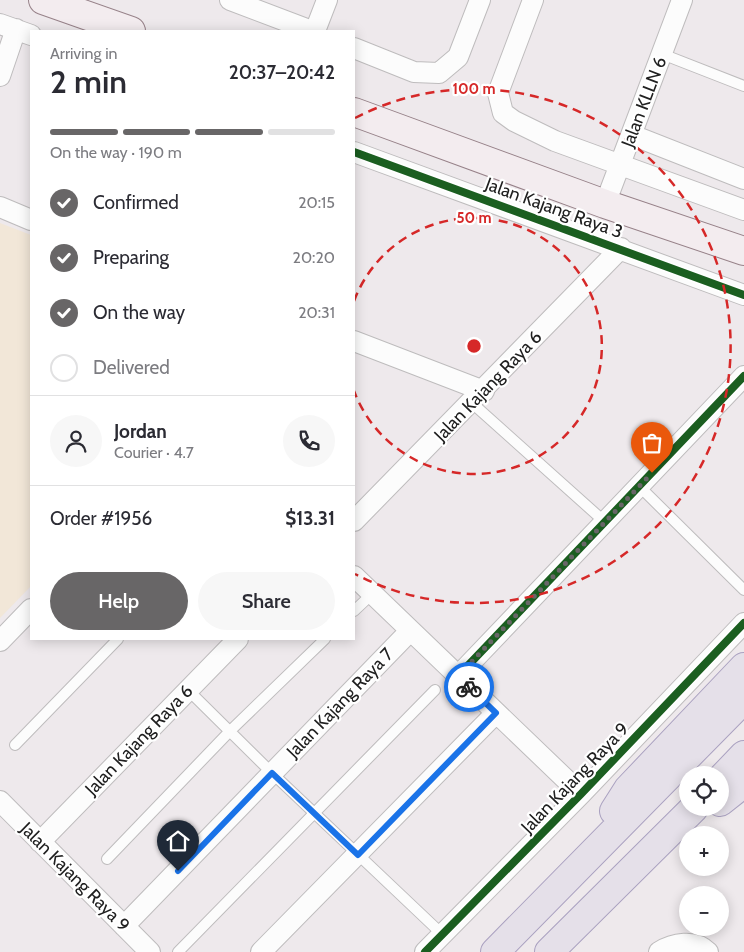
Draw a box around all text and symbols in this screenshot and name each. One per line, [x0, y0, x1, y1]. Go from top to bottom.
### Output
text: Arriving in [50, 44, 117, 63]
street label: Jalan KLLN 6 [616, 54, 671, 151]
text: 20:37–20:42 [229, 61, 335, 84]
text: 2 min [50, 62, 127, 101]
text: 100 m [452, 80, 496, 98]
text: On the way · 190 m [50, 143, 182, 162]
street label: Jalan Kajang Raya 3 [481, 173, 626, 243]
icon: check [50, 189, 78, 217]
text: Confirmed [93, 191, 179, 214]
text: 20:15 [298, 193, 335, 212]
text: 50 m [456, 209, 492, 227]
icon: check [50, 244, 78, 272]
text: Preparing [93, 246, 169, 269]
text: 20:20 [293, 248, 335, 267]
icon: check [50, 299, 78, 327]
text: On the way [93, 301, 185, 324]
text: 20:31 [298, 303, 335, 322]
street label: Jalan Kajang Raya 6 [429, 326, 546, 447]
centre of rings [465, 337, 483, 355]
text: Delivered [93, 356, 170, 379]
button: person [50, 415, 102, 467]
button: phone [283, 415, 335, 467]
text: Jordan [114, 420, 167, 443]
pin [631, 422, 673, 473]
icon: bag [638, 429, 666, 457]
text: Courier · 4.7 [114, 443, 194, 462]
text: Order #1956 [50, 507, 152, 530]
text: $13.31 [285, 507, 335, 530]
button: Help [50, 572, 188, 630]
button: Share [198, 572, 335, 630]
street label: Jalan Kajang Raya 7 [281, 643, 398, 763]
courier [444, 662, 494, 712]
icon: bike [455, 673, 483, 701]
street label: Jalan Kajang Raya 6 [80, 680, 197, 801]
street label: Jalan Kajang Raya 9 [516, 718, 633, 839]
map controls [679, 766, 729, 936]
button: locate [679, 766, 729, 816]
street label: Jalan Kajang Raya 9 [15, 817, 134, 936]
pin [157, 820, 199, 871]
button: + [679, 826, 729, 876]
icon: home [164, 827, 192, 855]
button: − [679, 886, 729, 936]

